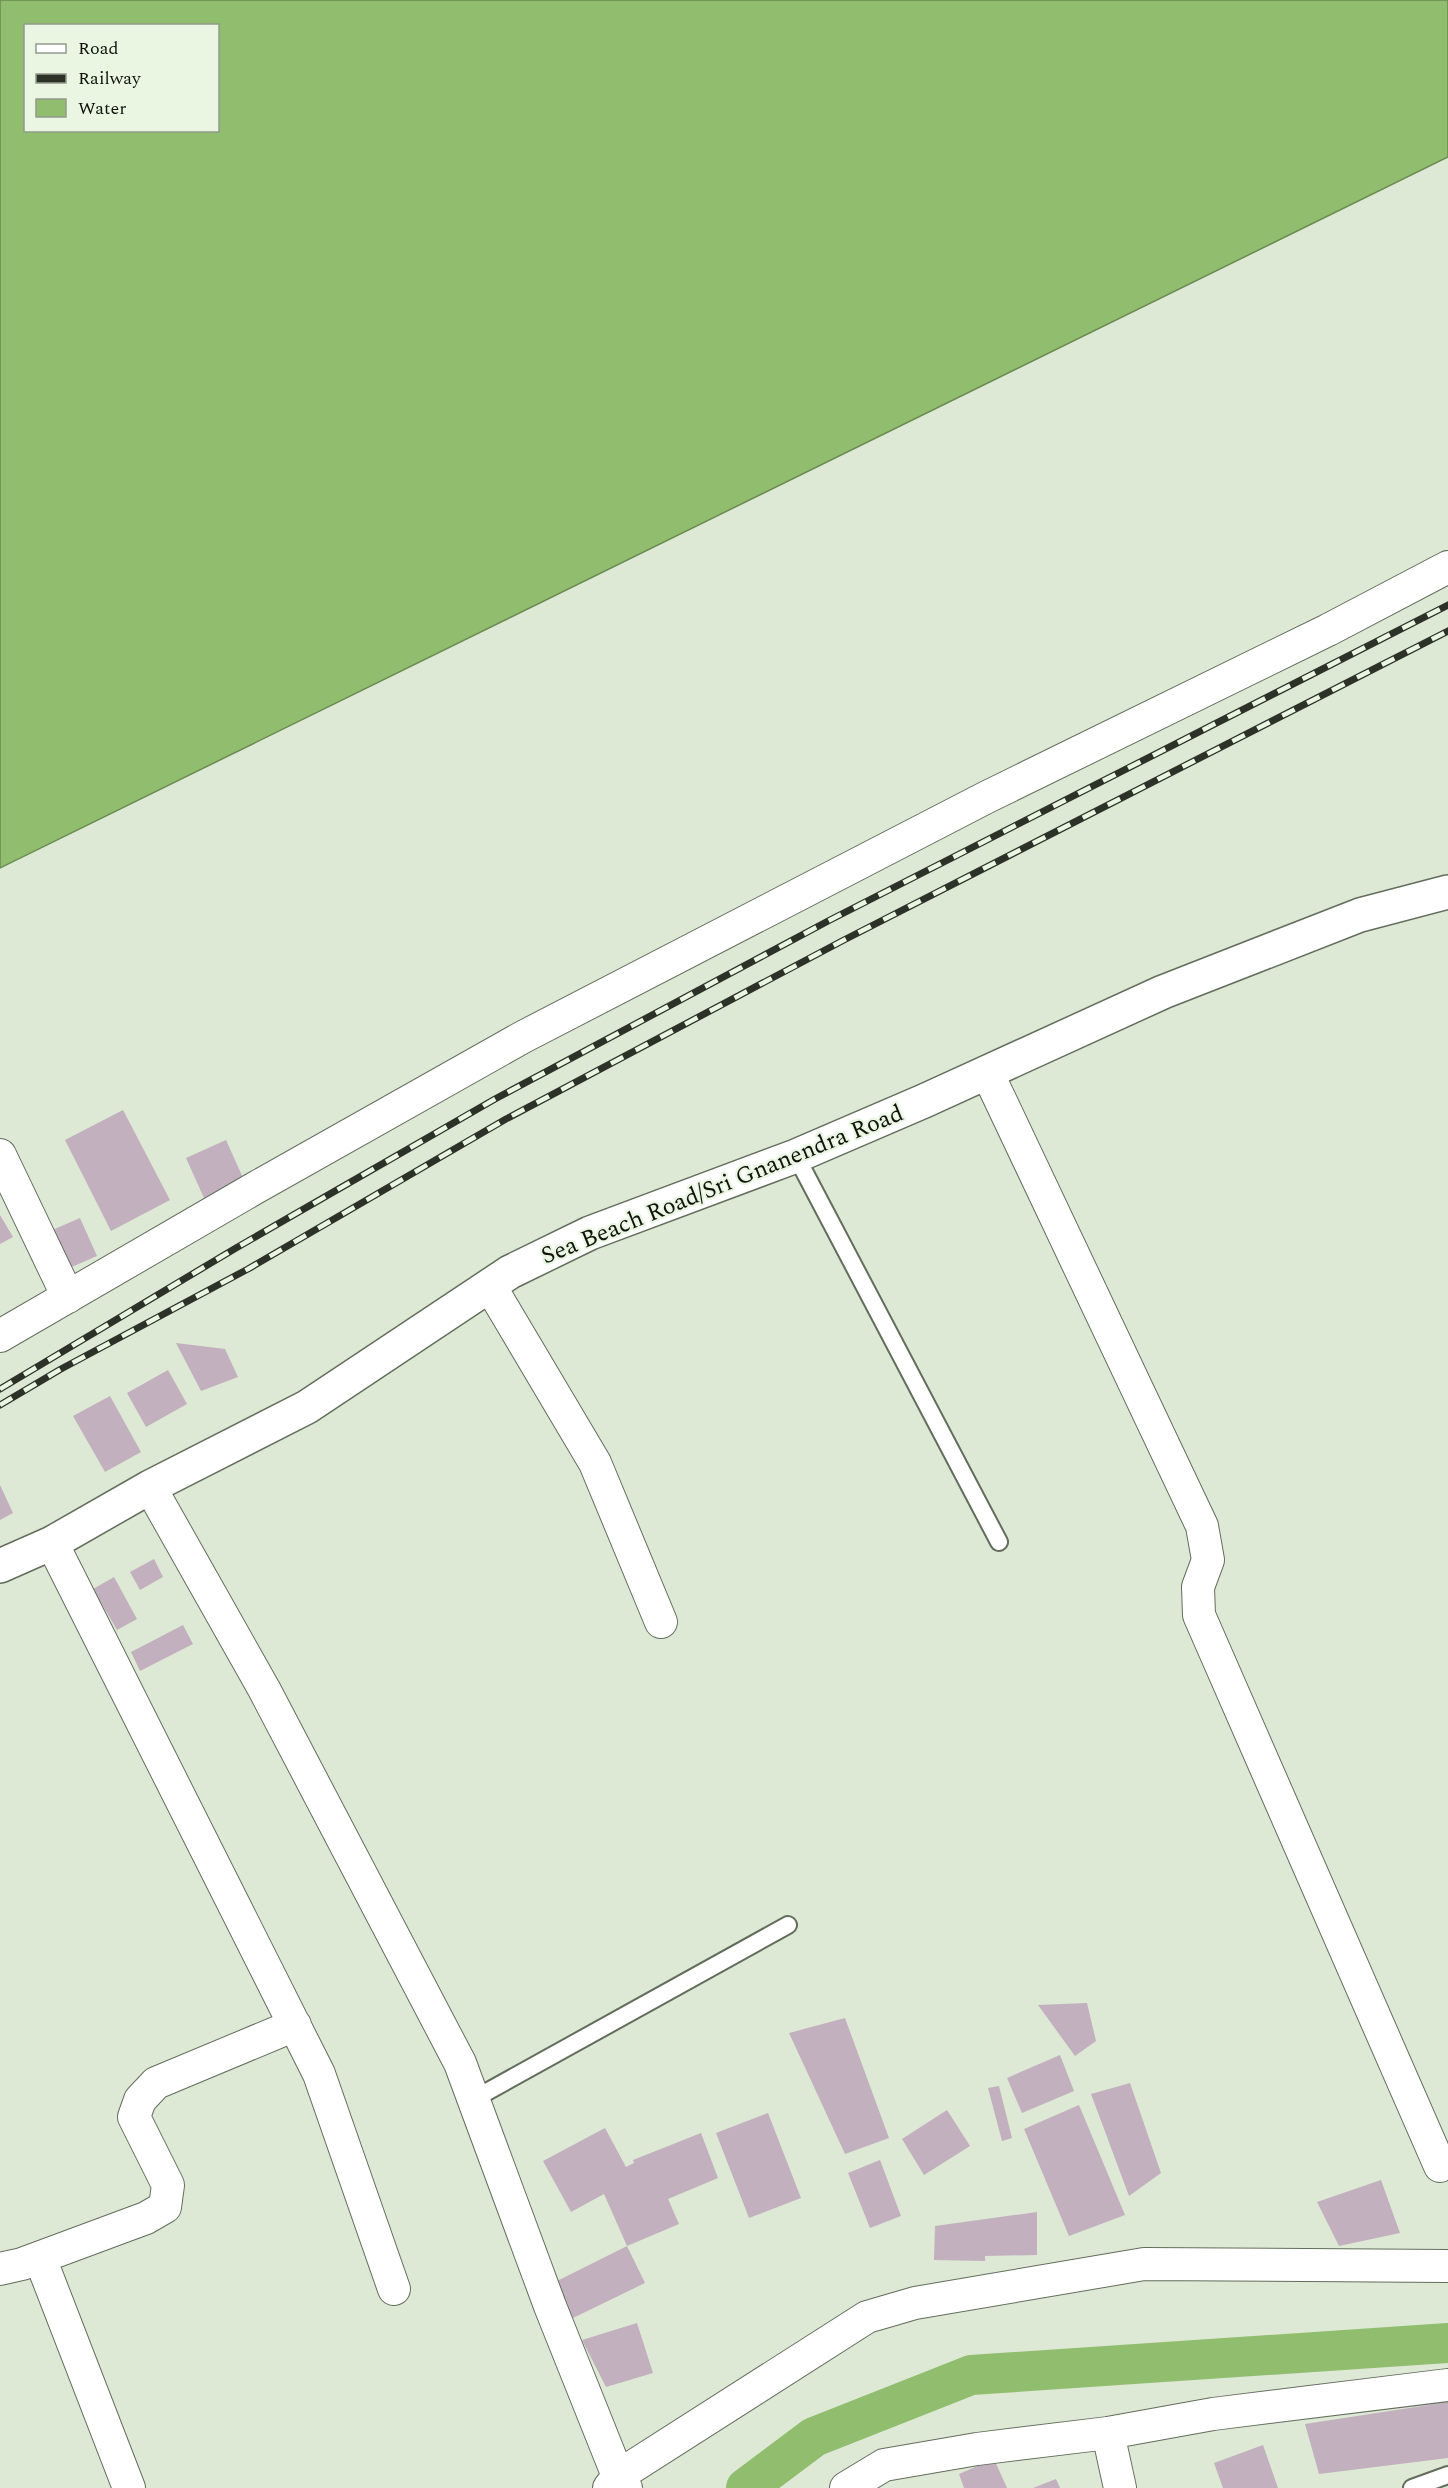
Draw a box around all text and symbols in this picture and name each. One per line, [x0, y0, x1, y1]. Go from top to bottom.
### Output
legend [24, 24, 219, 132]
text: Road [78, 35, 119, 62]
text: Railway [78, 65, 142, 92]
text: Water [78, 95, 126, 122]
street label: Sea Beach Road/Sri Gnanendra Road [536, 1096, 909, 1274]

